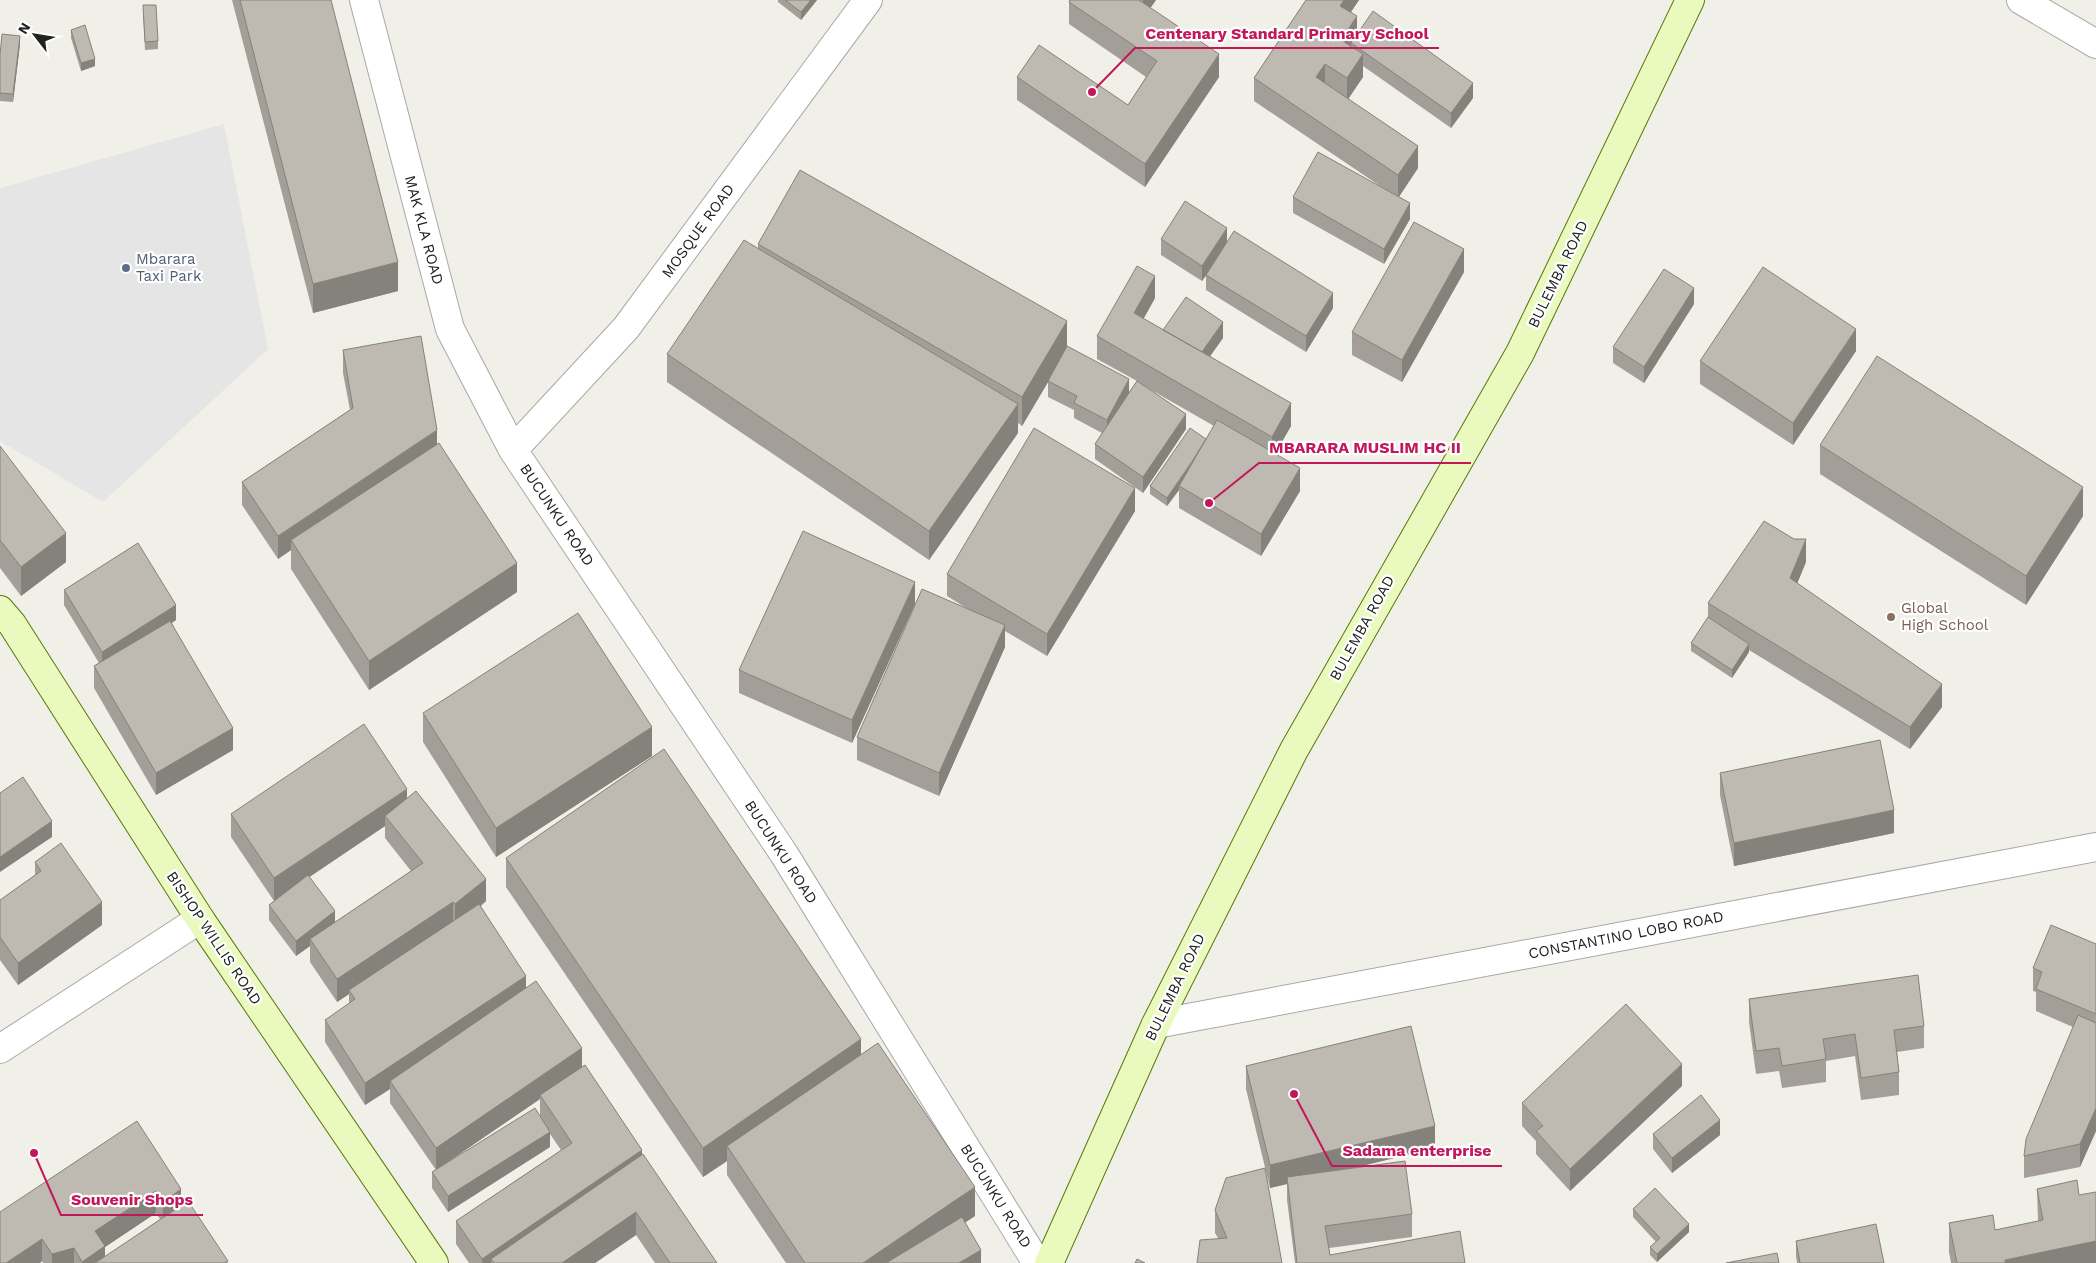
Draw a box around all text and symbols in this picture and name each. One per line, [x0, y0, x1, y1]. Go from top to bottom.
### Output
north arrow [10, 10, 60, 60]
callout: Centenary Standard Primary School [1135, 17, 1439, 48]
text: N [14, 20, 33, 37]
text: Centenary Standard Primary School [1145, 24, 1429, 43]
street label: MAK KLA ROAD [401, 173, 447, 287]
street label: MOSQUE ROAD [658, 181, 738, 281]
street label: BULEMBA ROAD [1524, 217, 1592, 331]
place label: Mbarara Taxi Park [136, 250, 202, 285]
marker: Mbarara Taxi Park [120, 262, 132, 274]
callout: MBARARA MUSLIM HC II [1259, 432, 1471, 463]
text: MBARARA MUSLIM HC II [1269, 438, 1461, 457]
street label: BUCUNKU ROAD [516, 460, 598, 570]
street label: BULEMBA ROAD [1326, 572, 1398, 684]
place label: Global High School [1901, 599, 1989, 634]
marker: Global High School [1885, 611, 1897, 623]
street label: BUCUNKU ROAD [741, 797, 821, 907]
street label: BISHOP WILLIS ROAD [163, 868, 265, 1008]
street label: CONSTANTINO LOBO ROAD [1527, 907, 1725, 963]
street label: BULEMBA ROAD [1141, 930, 1209, 1044]
callout: Sadama enterprise [1332, 1135, 1502, 1166]
street label: BUCUNKU ROAD [957, 1141, 1035, 1251]
text: Sadama enterprise [1342, 1141, 1492, 1160]
callout: Souvenir Shops [61, 1184, 203, 1215]
text: Souvenir Shops [71, 1190, 194, 1209]

